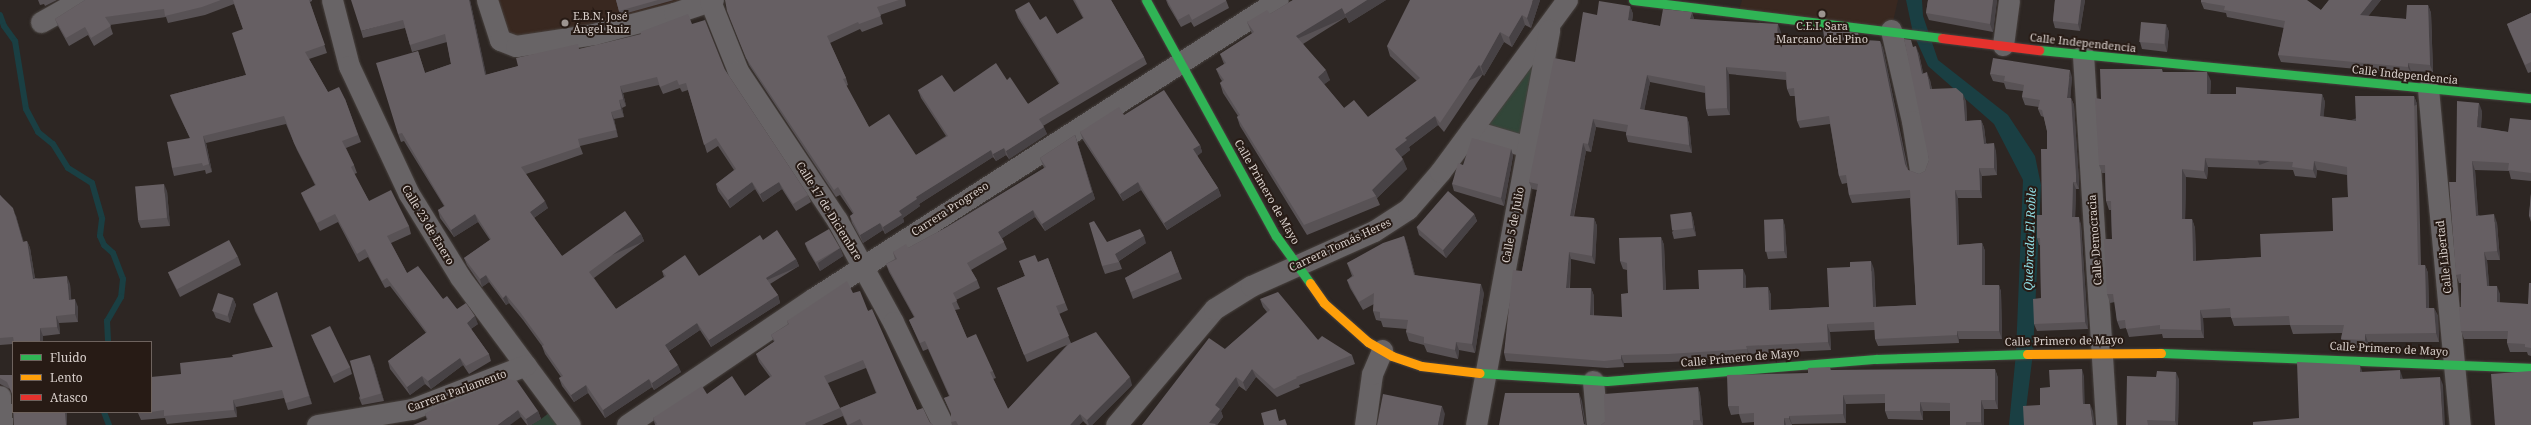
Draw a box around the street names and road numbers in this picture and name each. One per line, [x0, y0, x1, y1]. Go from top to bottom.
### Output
street label: Calle Independencia [2029, 31, 2137, 55]
street label: Calle Independencia [2351, 63, 2459, 87]
street label: Calle Primero de Mayo [1232, 137, 1302, 247]
street label: Calle 17 de Diciembre [793, 159, 865, 263]
street label: Carrera Progreso [909, 179, 991, 239]
street label: Calle 23 de Enero [399, 183, 457, 267]
street label: Calle 5 de Julio [1499, 186, 1527, 264]
street label: Calle Democracia [2085, 194, 2105, 286]
street label: Carrera Tomás Heres [1287, 216, 1393, 274]
street label: Calle Libertad [2434, 220, 2454, 294]
street label: Calle Primero de Mayo [2004, 333, 2124, 349]
street label: Calle Primero de Mayo [2329, 339, 2449, 359]
street label: Calle Primero de Mayo [1680, 346, 1800, 370]
street label: Carrera Parlamento [406, 367, 508, 415]

